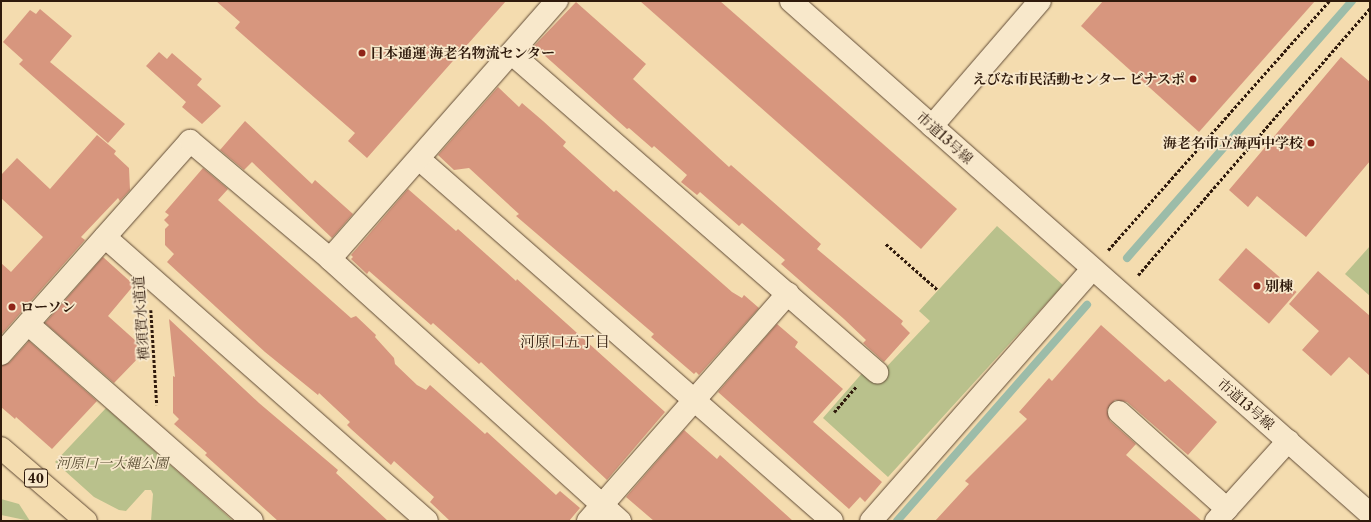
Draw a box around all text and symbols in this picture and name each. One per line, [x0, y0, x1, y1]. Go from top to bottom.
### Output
place label: 日本通運 海老名物流センター [370, 45, 556, 61]
marker: 日本通運 海老名物流センター [357, 48, 367, 58]
place label: えびな市民活動センター ビナスポ [971, 71, 1185, 87]
marker: えびな市民活動センター ビナスポ [1188, 74, 1198, 84]
street label: 市道13号線 [914, 108, 976, 168]
place label: 海老名市立海西中学校 [1163, 135, 1303, 151]
marker: 海老名市立海西中学校 [1306, 138, 1316, 148]
street label: 横須賀水道道 [130, 276, 152, 360]
place label: 別棟 [1265, 278, 1293, 294]
marker: 別棟 [1252, 281, 1262, 291]
place label: ローソン [20, 299, 76, 315]
marker: ローソン [7, 302, 17, 312]
district label: 河原口五丁目 [520, 333, 610, 351]
street label: 市道13号線 [1214, 375, 1278, 433]
park label: 河原口一大縄公園 [56, 455, 168, 471]
road number: 40 [24, 467, 48, 489]

